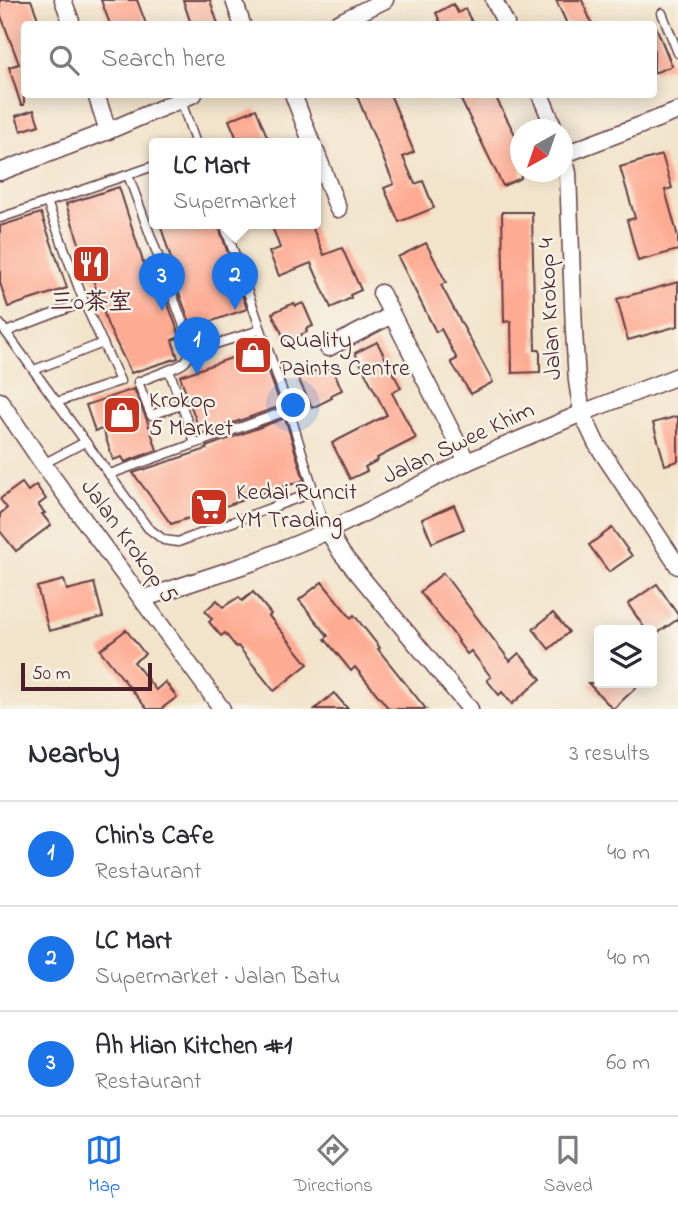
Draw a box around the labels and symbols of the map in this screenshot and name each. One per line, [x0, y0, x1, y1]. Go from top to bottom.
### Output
north arrow [510, 119, 573, 182]
street label: Jalan Krokop 4 [530, 237, 572, 381]
restaurant icon: 三0茶室 [70, 243, 112, 285]
pin: 2 [212, 252, 258, 310]
pin: 3 [139, 253, 185, 311]
place label: 三0茶室 [50, 286, 132, 321]
pin: 1 [174, 317, 220, 375]
place label: Quality Paints Centre [280, 324, 410, 387]
shop icon: Quality Paints Centre [232, 334, 274, 376]
place label: Krokop 5 Market [149, 384, 233, 447]
your location [276, 388, 310, 422]
street label: Jalan Swee Khim [377, 393, 541, 495]
shop icon: Krokop 5 Market [101, 394, 143, 436]
street label: Jalan Krokop 5 [71, 473, 185, 612]
place label: Kedai Runcit YM Trading [236, 476, 357, 539]
supermarket icon: Kedai Runcit YM Trading [188, 486, 230, 528]
scale bar [21, 660, 152, 692]

